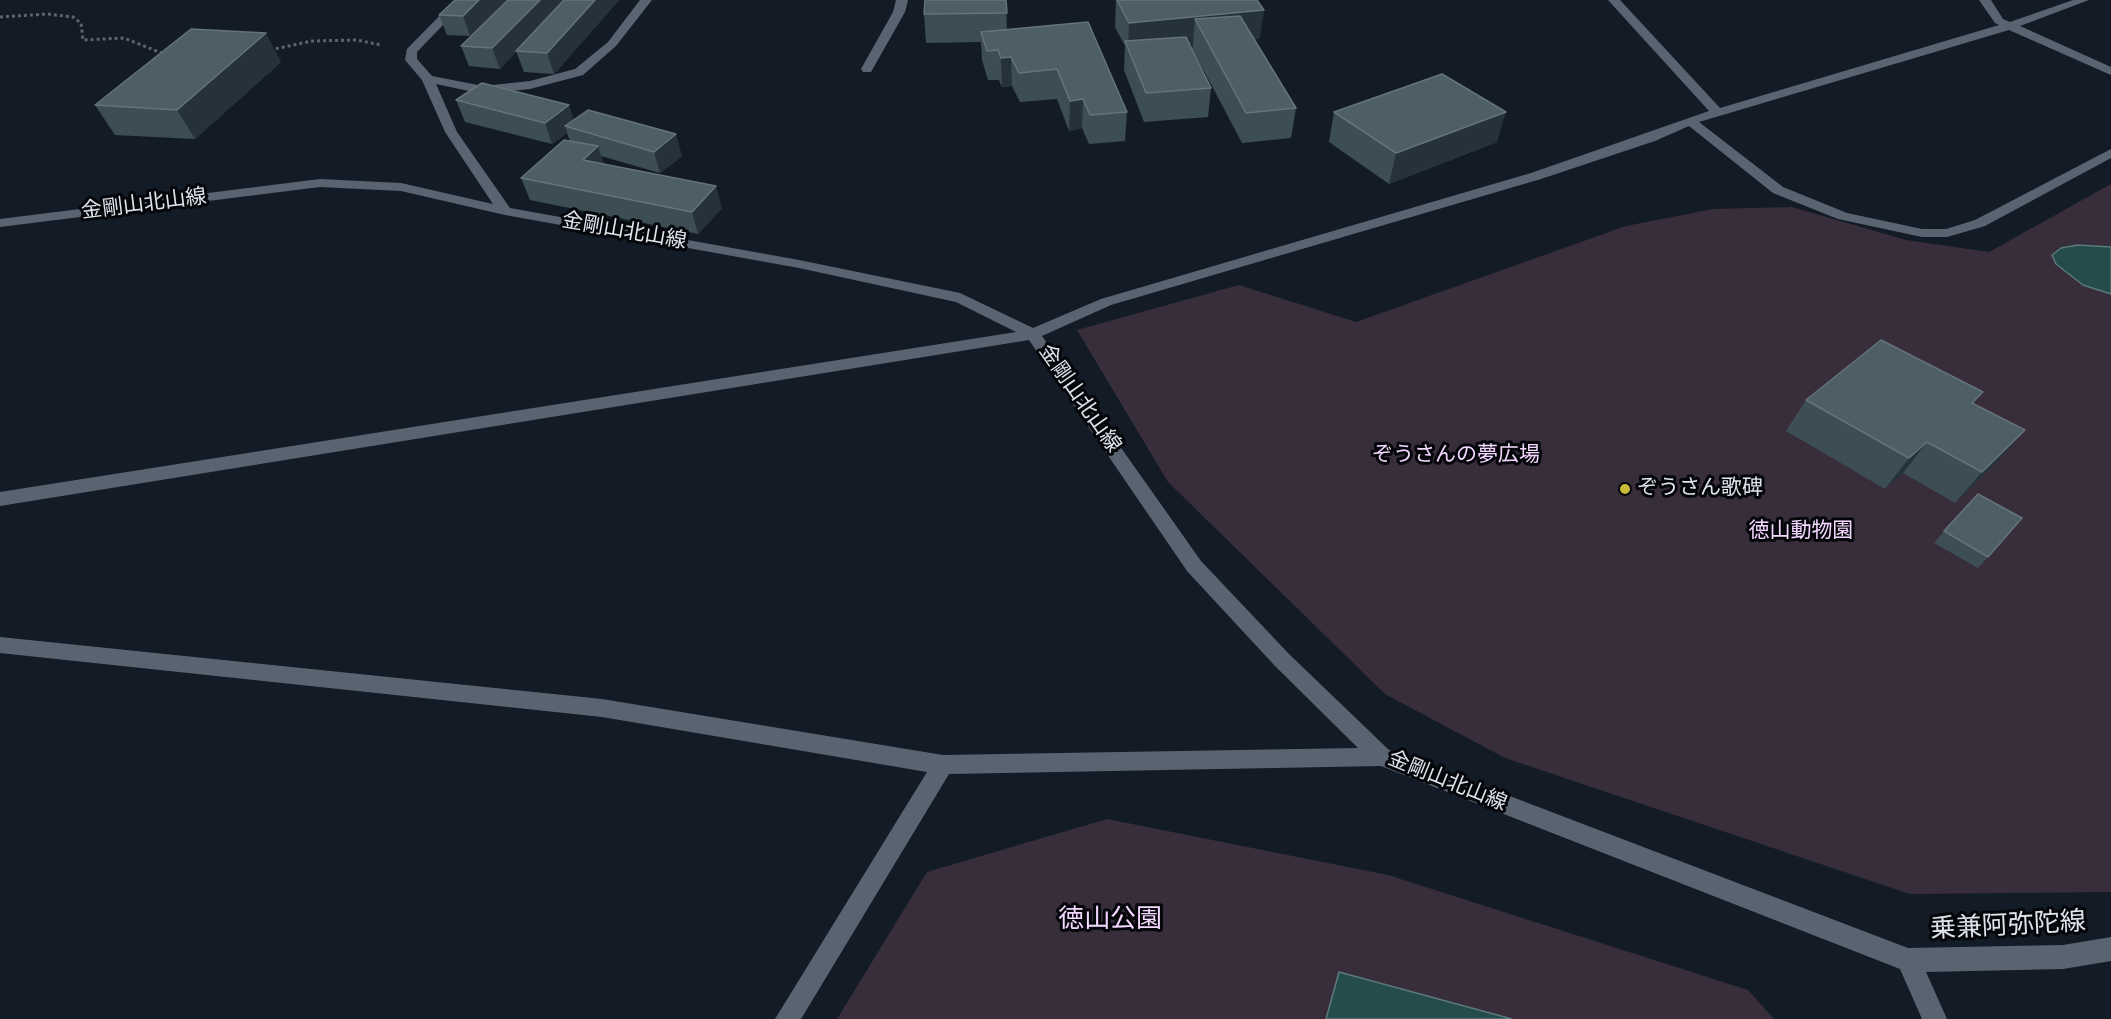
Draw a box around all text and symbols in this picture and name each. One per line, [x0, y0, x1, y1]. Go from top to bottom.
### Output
street label: 金剛山北山線 [80, 185, 208, 225]
street label: 金剛山北山線 [560, 209, 688, 255]
street label: 金剛山北山線 [1033, 340, 1125, 458]
park label: ぞうさんの夢広場 [1372, 443, 1540, 469]
place label: ぞうさん歌碑 [1637, 476, 1763, 502]
marker: ぞうさん歌碑 [1618, 482, 1632, 496]
park label: 徳山動物園 [1749, 519, 1853, 545]
street label: 金剛山北山線 [1384, 747, 1510, 817]
park label: 徳山公園 [1058, 905, 1162, 937]
street label: 乗兼阿弥陀線 [1929, 907, 2087, 947]

